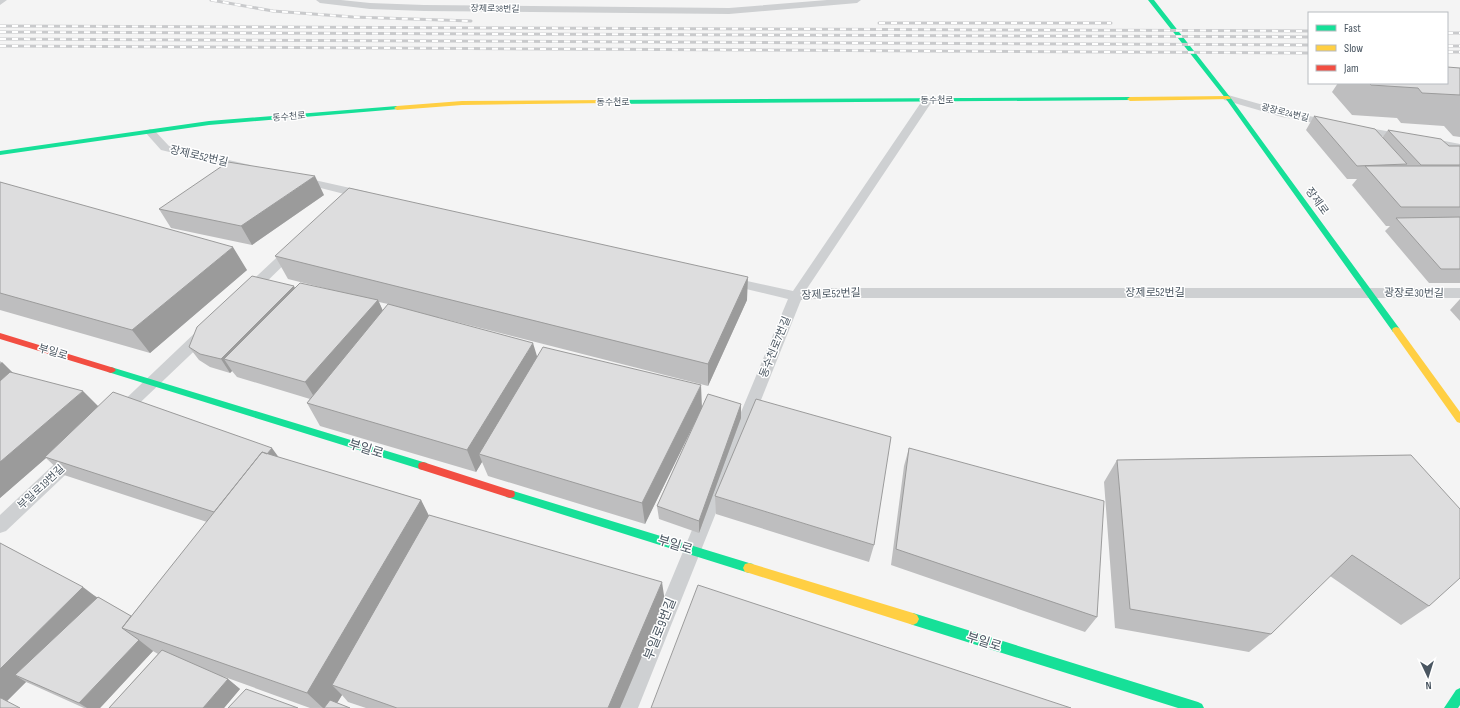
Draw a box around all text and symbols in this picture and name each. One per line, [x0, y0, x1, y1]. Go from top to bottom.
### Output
street label: 장제로38번길 [470, 3, 520, 15]
legend [1308, 12, 1448, 84]
text: Fast [1344, 21, 1361, 36]
text: Slow [1344, 41, 1363, 56]
text: Jam [1343, 61, 1359, 76]
street label: 동수천로 [920, 94, 954, 106]
street label: 동수천로 [596, 96, 630, 108]
street label: 광장로24번길 [1260, 102, 1310, 124]
street label: 동수천로 [272, 109, 306, 124]
street label: 장제로52번길 [169, 143, 229, 169]
street label: 장제로 [1303, 185, 1331, 217]
street label: 장제로52번길 [801, 286, 861, 302]
street label: 장제로52번길 [1125, 286, 1185, 299]
street label: 광장로30번길 [1384, 286, 1444, 300]
street label: 동수천로7번길 [757, 314, 793, 380]
street label: 부일로 [37, 341, 69, 363]
street label: 부일로 [346, 436, 386, 462]
street label: 부일로19번길 [15, 462, 67, 512]
street label: 부일로 [655, 532, 695, 558]
street label: 부일로9번길 [640, 596, 680, 662]
street label: 부일로 [964, 629, 1004, 655]
north arrow [1408, 656, 1448, 696]
text: N [1425, 679, 1432, 692]

